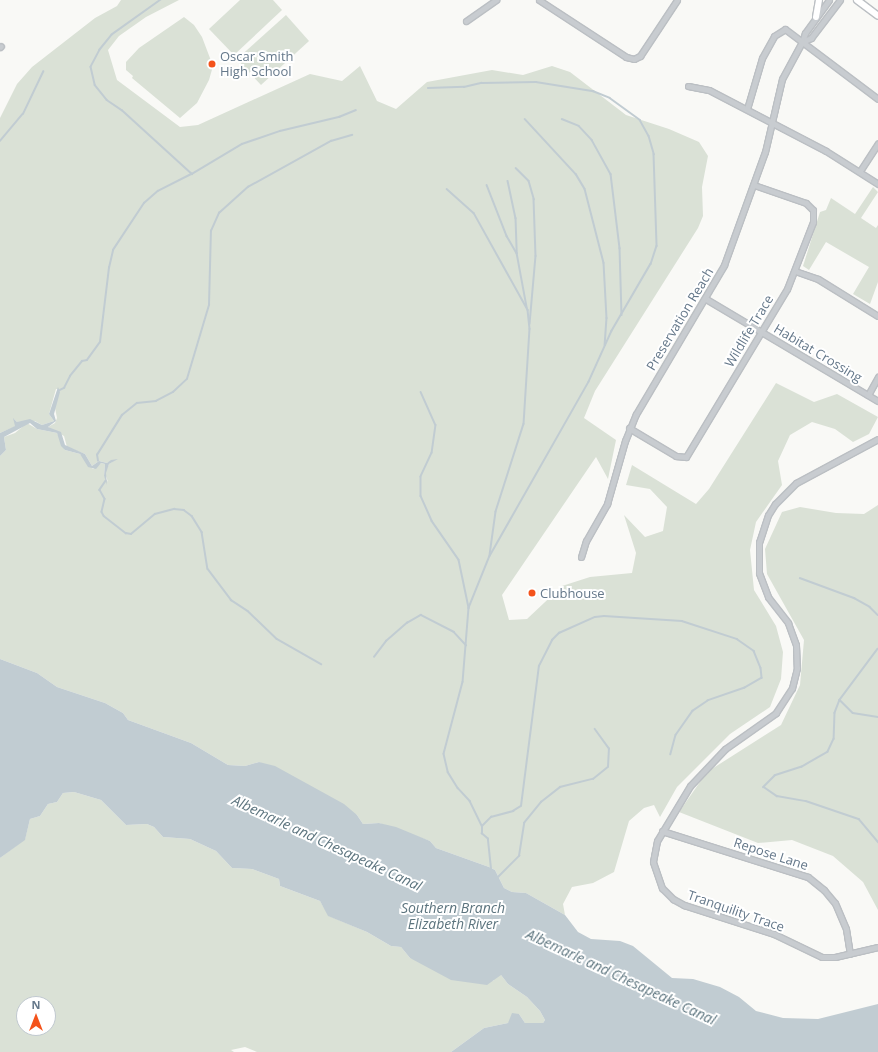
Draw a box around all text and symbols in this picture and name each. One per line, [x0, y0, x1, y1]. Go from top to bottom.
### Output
place label: Oscar Smith High School [220, 49, 293, 80]
marker: Oscar Smith High School [207, 59, 217, 69]
street label: Preservation Reach [643, 265, 717, 373]
street label: Wildlife Trace [721, 292, 777, 370]
street label: Habitat Crossing [771, 321, 865, 385]
place label: Clubhouse [540, 585, 605, 601]
marker: Clubhouse [527, 588, 537, 598]
water label: Albemarle and Chesapeake Canal [230, 792, 424, 894]
street label: Repose Lane [732, 835, 810, 873]
street label: Tranquility Trace [686, 887, 786, 935]
water label: Southern Branch Elizabeth River [401, 900, 505, 932]
water label: Albemarle and Chesapeake Canal [524, 926, 718, 1028]
north arrow [16, 996, 56, 1036]
text: N [32, 997, 40, 1012]

